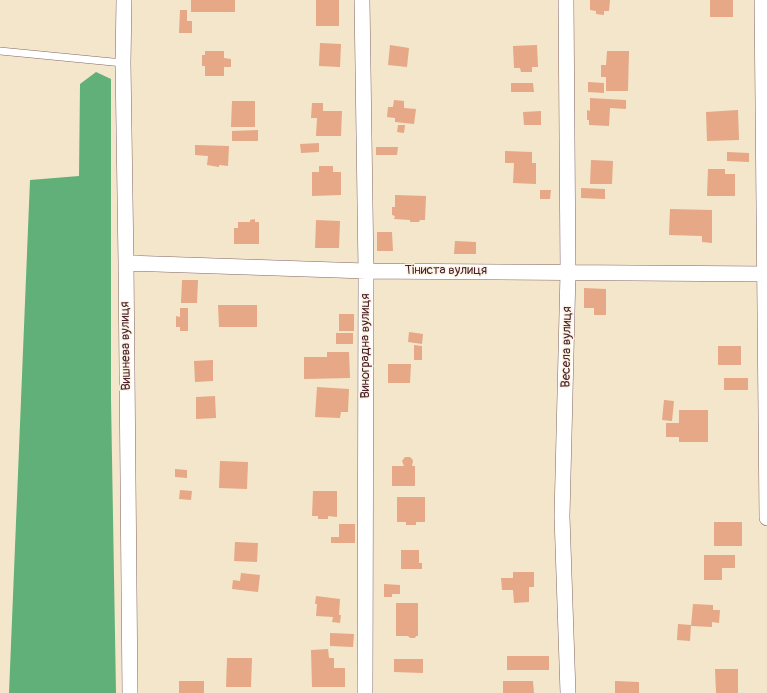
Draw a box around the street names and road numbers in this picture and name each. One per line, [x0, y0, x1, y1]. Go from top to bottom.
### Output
street label: Тіниста вулиця [405, 263, 487, 279]
street label: Виноградна вулиця [358, 293, 374, 399]
street label: Вишнева вулиця [117, 301, 135, 391]
street label: Весела вулиця [558, 306, 576, 388]

